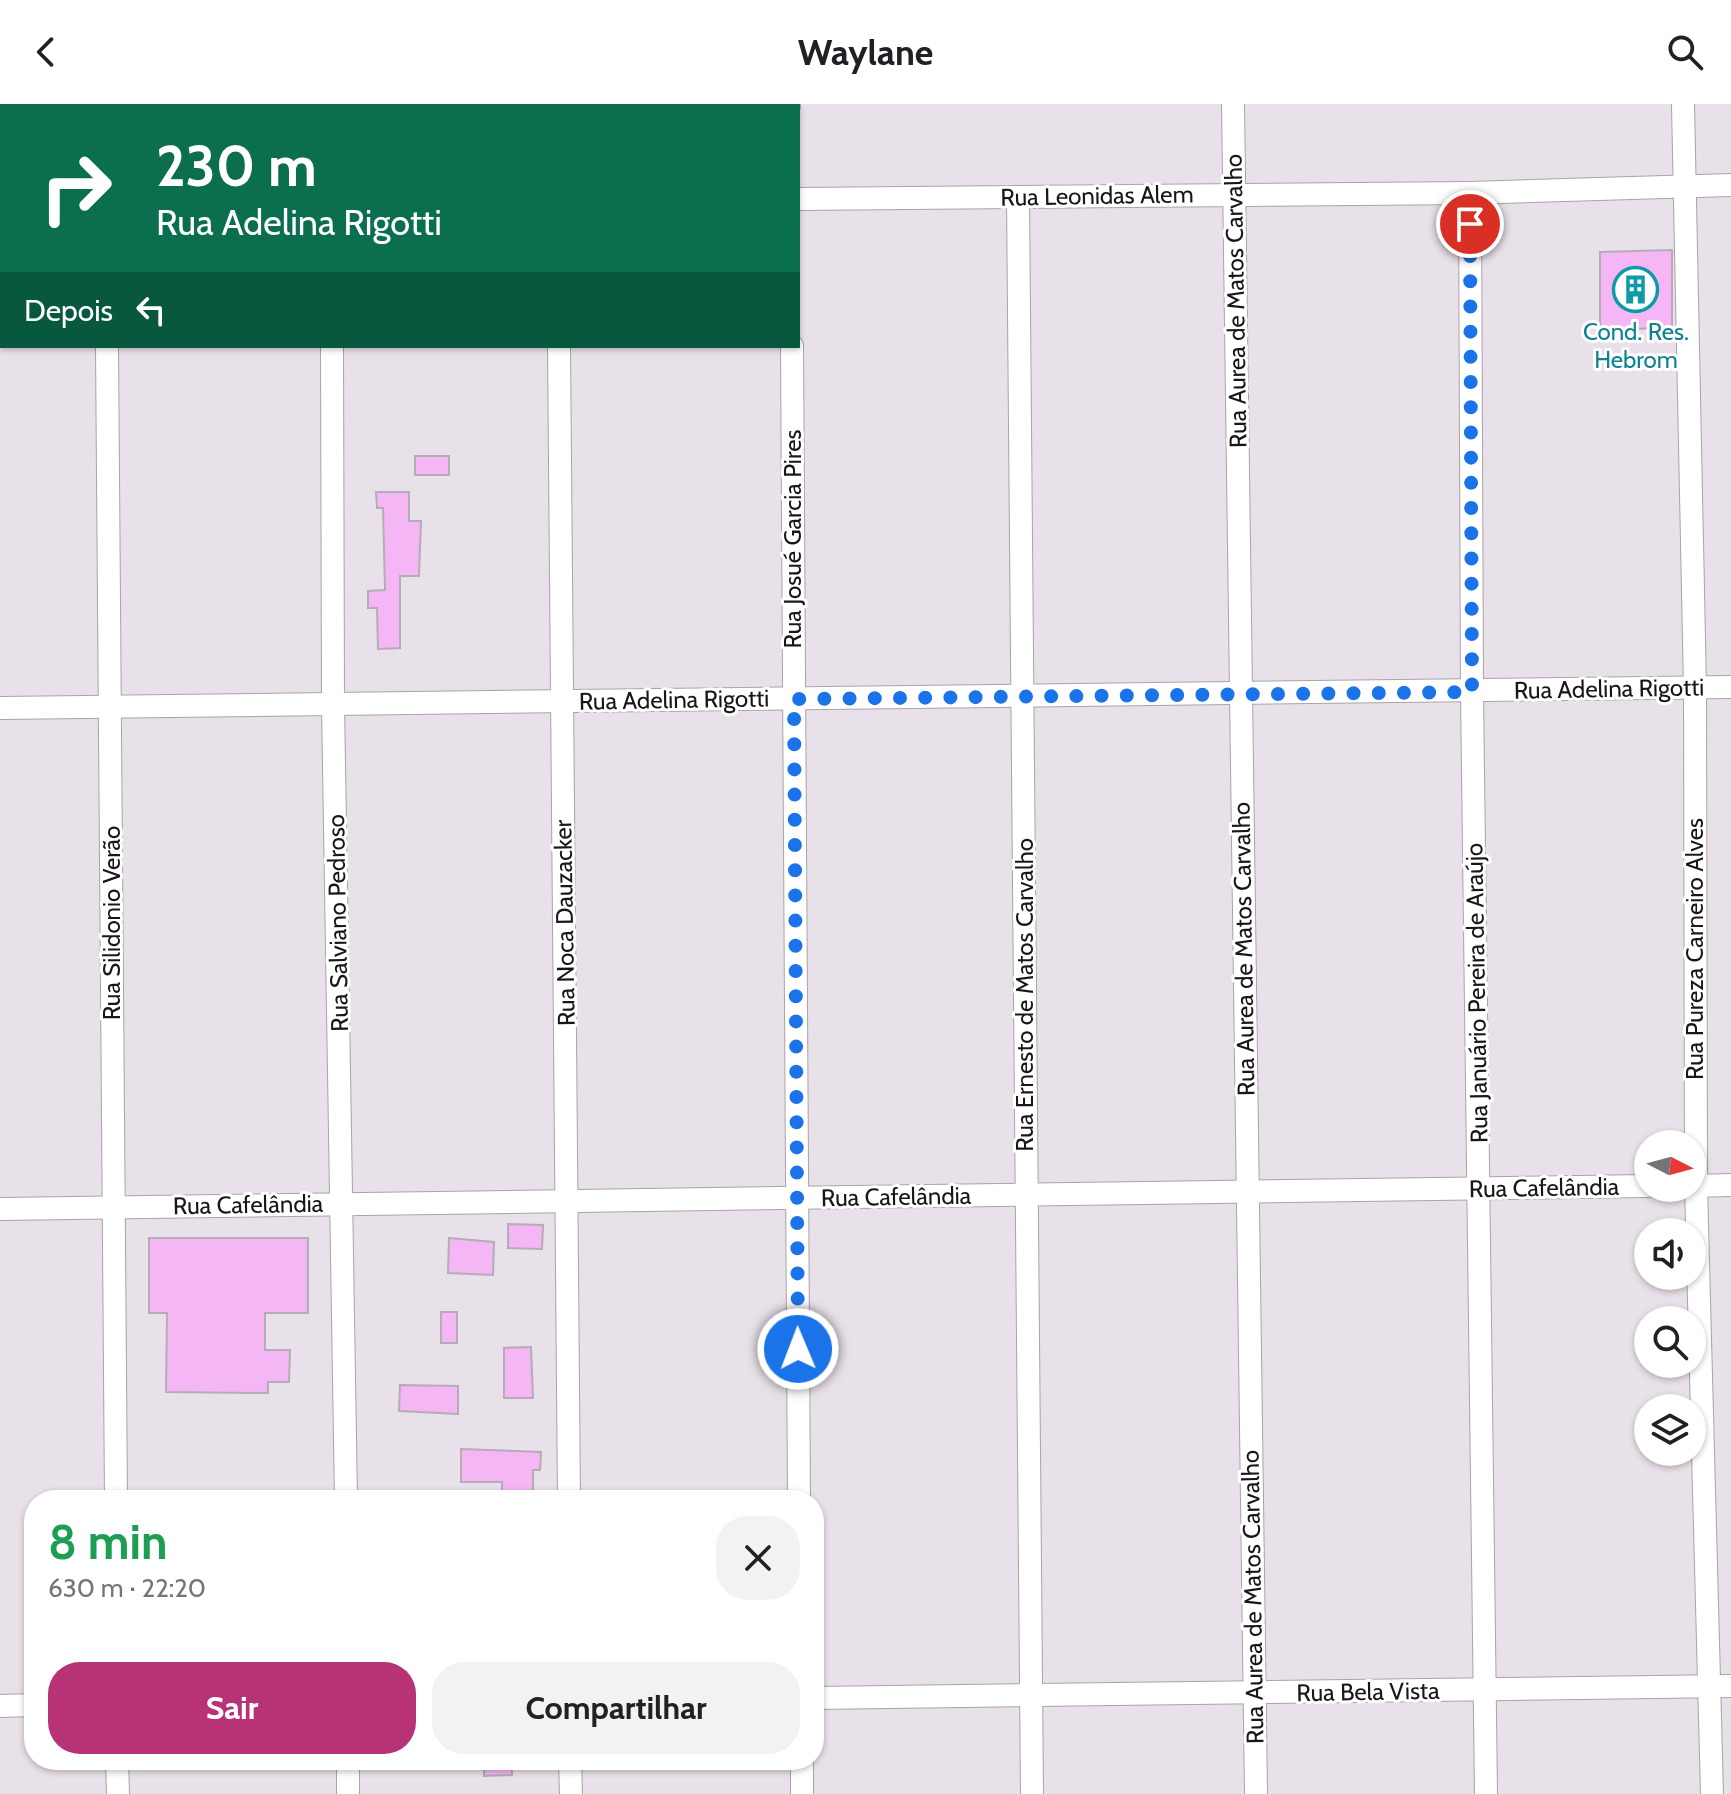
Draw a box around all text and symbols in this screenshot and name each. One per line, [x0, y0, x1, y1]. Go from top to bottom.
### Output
icon: back [24, 30, 68, 74]
text: Waylane [798, 30, 933, 74]
icon: search [1663, 30, 1707, 74]
text: 230 m [156, 132, 317, 200]
icon: right [24, 136, 128, 240]
street label: Rua Aurea de Matos Carvalho [1218, 154, 1253, 448]
street label: Rua Leonidas Alem [1000, 179, 1194, 212]
pin [1436, 190, 1504, 258]
text: Rua Adelina Rigotti [156, 200, 442, 244]
icon: arrive [1448, 202, 1492, 246]
building icon: Cond. Res. Hebrom [1612, 266, 1660, 314]
icon: left [129, 288, 173, 332]
text: Depois [24, 292, 113, 329]
place label: Cond. Res. Hebrom [1583, 317, 1689, 374]
street label: Rua Josué Garcia Pires [778, 430, 807, 648]
street label: Rua Adelina Rigotti [1513, 672, 1705, 705]
street label: Rua Adelina Rigotti [578, 683, 770, 716]
street label: Rua Aurea de Matos Carvalho [1226, 802, 1261, 1096]
street label: Rua Salviano Pedroso [321, 814, 354, 1032]
street label: Rua Pureza Carneiro Alves [1680, 818, 1709, 1080]
street label: Rua Noca Dauzacker [548, 819, 581, 1026]
street label: Rua Silidonio Verão [97, 826, 126, 1020]
street label: Rua Ernesto de Matos Carvalho [1010, 838, 1039, 1152]
street label: Rua Januário Pereira de Araújo [1459, 843, 1494, 1143]
north arrow [1634, 1130, 1706, 1202]
map controls [1634, 1130, 1706, 1466]
street label: Rua Cafelândia [1469, 1172, 1620, 1203]
street label: Rua Cafelândia [821, 1181, 972, 1212]
street label: Rua Cafelândia [173, 1189, 324, 1220]
button: sound [1634, 1218, 1706, 1290]
button: search [1634, 1306, 1706, 1378]
position arrow [756, 1307, 840, 1391]
button: layers [1634, 1394, 1706, 1466]
street label: Rua Aurea de Matos Carvalho [1235, 1450, 1270, 1744]
text: 8 min [48, 1513, 168, 1571]
button: close [716, 1516, 800, 1600]
text: 630 m · 22:20 [48, 1572, 206, 1604]
button: Sair [48, 1662, 416, 1754]
button: Compartilhar [432, 1662, 800, 1754]
street label: Rua Bela Vista [1296, 1676, 1440, 1707]

